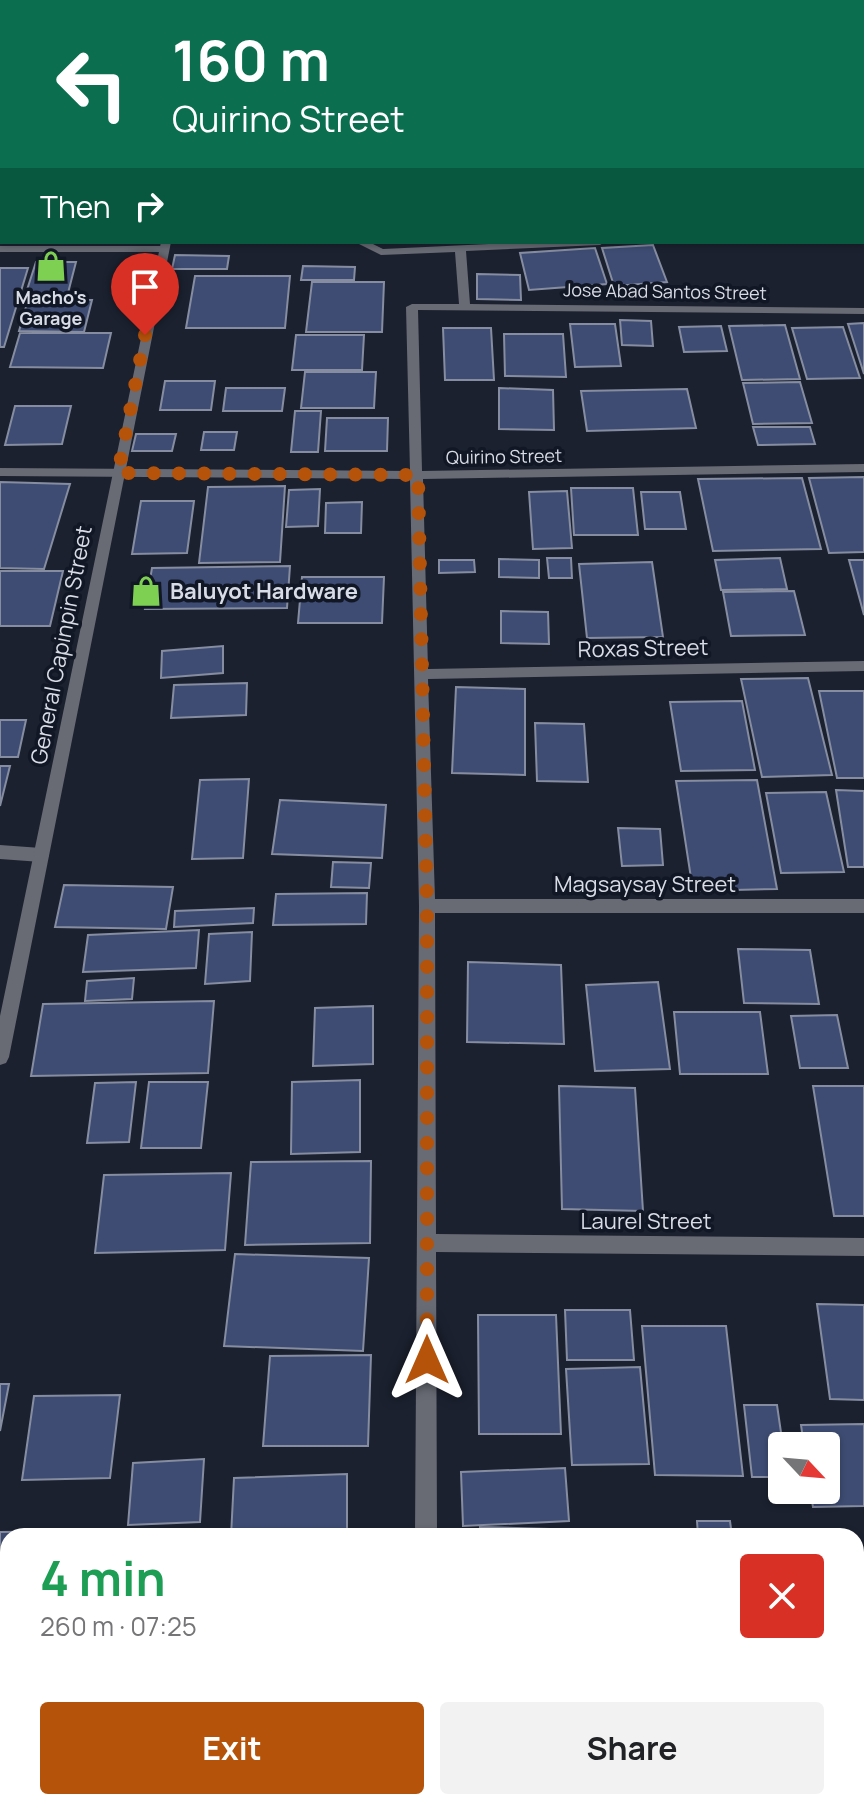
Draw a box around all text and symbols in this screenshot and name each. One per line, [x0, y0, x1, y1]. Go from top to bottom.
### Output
text: 160 m [172, 21, 330, 98]
icon: left [40, 32, 144, 136]
text: Quirino Street [172, 94, 405, 143]
icon: right [127, 184, 171, 228]
text: Then [40, 186, 111, 227]
shop icon: Macho's Garage [34, 249, 68, 283]
pin [111, 253, 179, 335]
icon: arrive [123, 265, 167, 309]
street label: Jose Abad Santos Street [563, 277, 767, 305]
place label: Macho's Garage [16, 285, 87, 330]
street label: Quirino Street [446, 443, 562, 469]
street label: General Capinpin Street [23, 523, 99, 767]
shop icon: Baluyot Hardware [129, 574, 163, 608]
place label: Baluyot Hardware [170, 576, 358, 606]
street label: Roxas Street [577, 632, 709, 664]
street label: Magsaysay Street [554, 869, 736, 899]
street label: Laurel Street [580, 1206, 712, 1236]
position arrow [385, 1318, 469, 1402]
north arrow [768, 1432, 840, 1504]
map controls [768, 1432, 840, 1504]
text: 4 min [40, 1545, 165, 1610]
button: close [740, 1554, 824, 1638]
text: 260 m · 07:25 [40, 1608, 197, 1644]
button: Exit [40, 1702, 424, 1794]
button: Share [440, 1702, 824, 1794]

